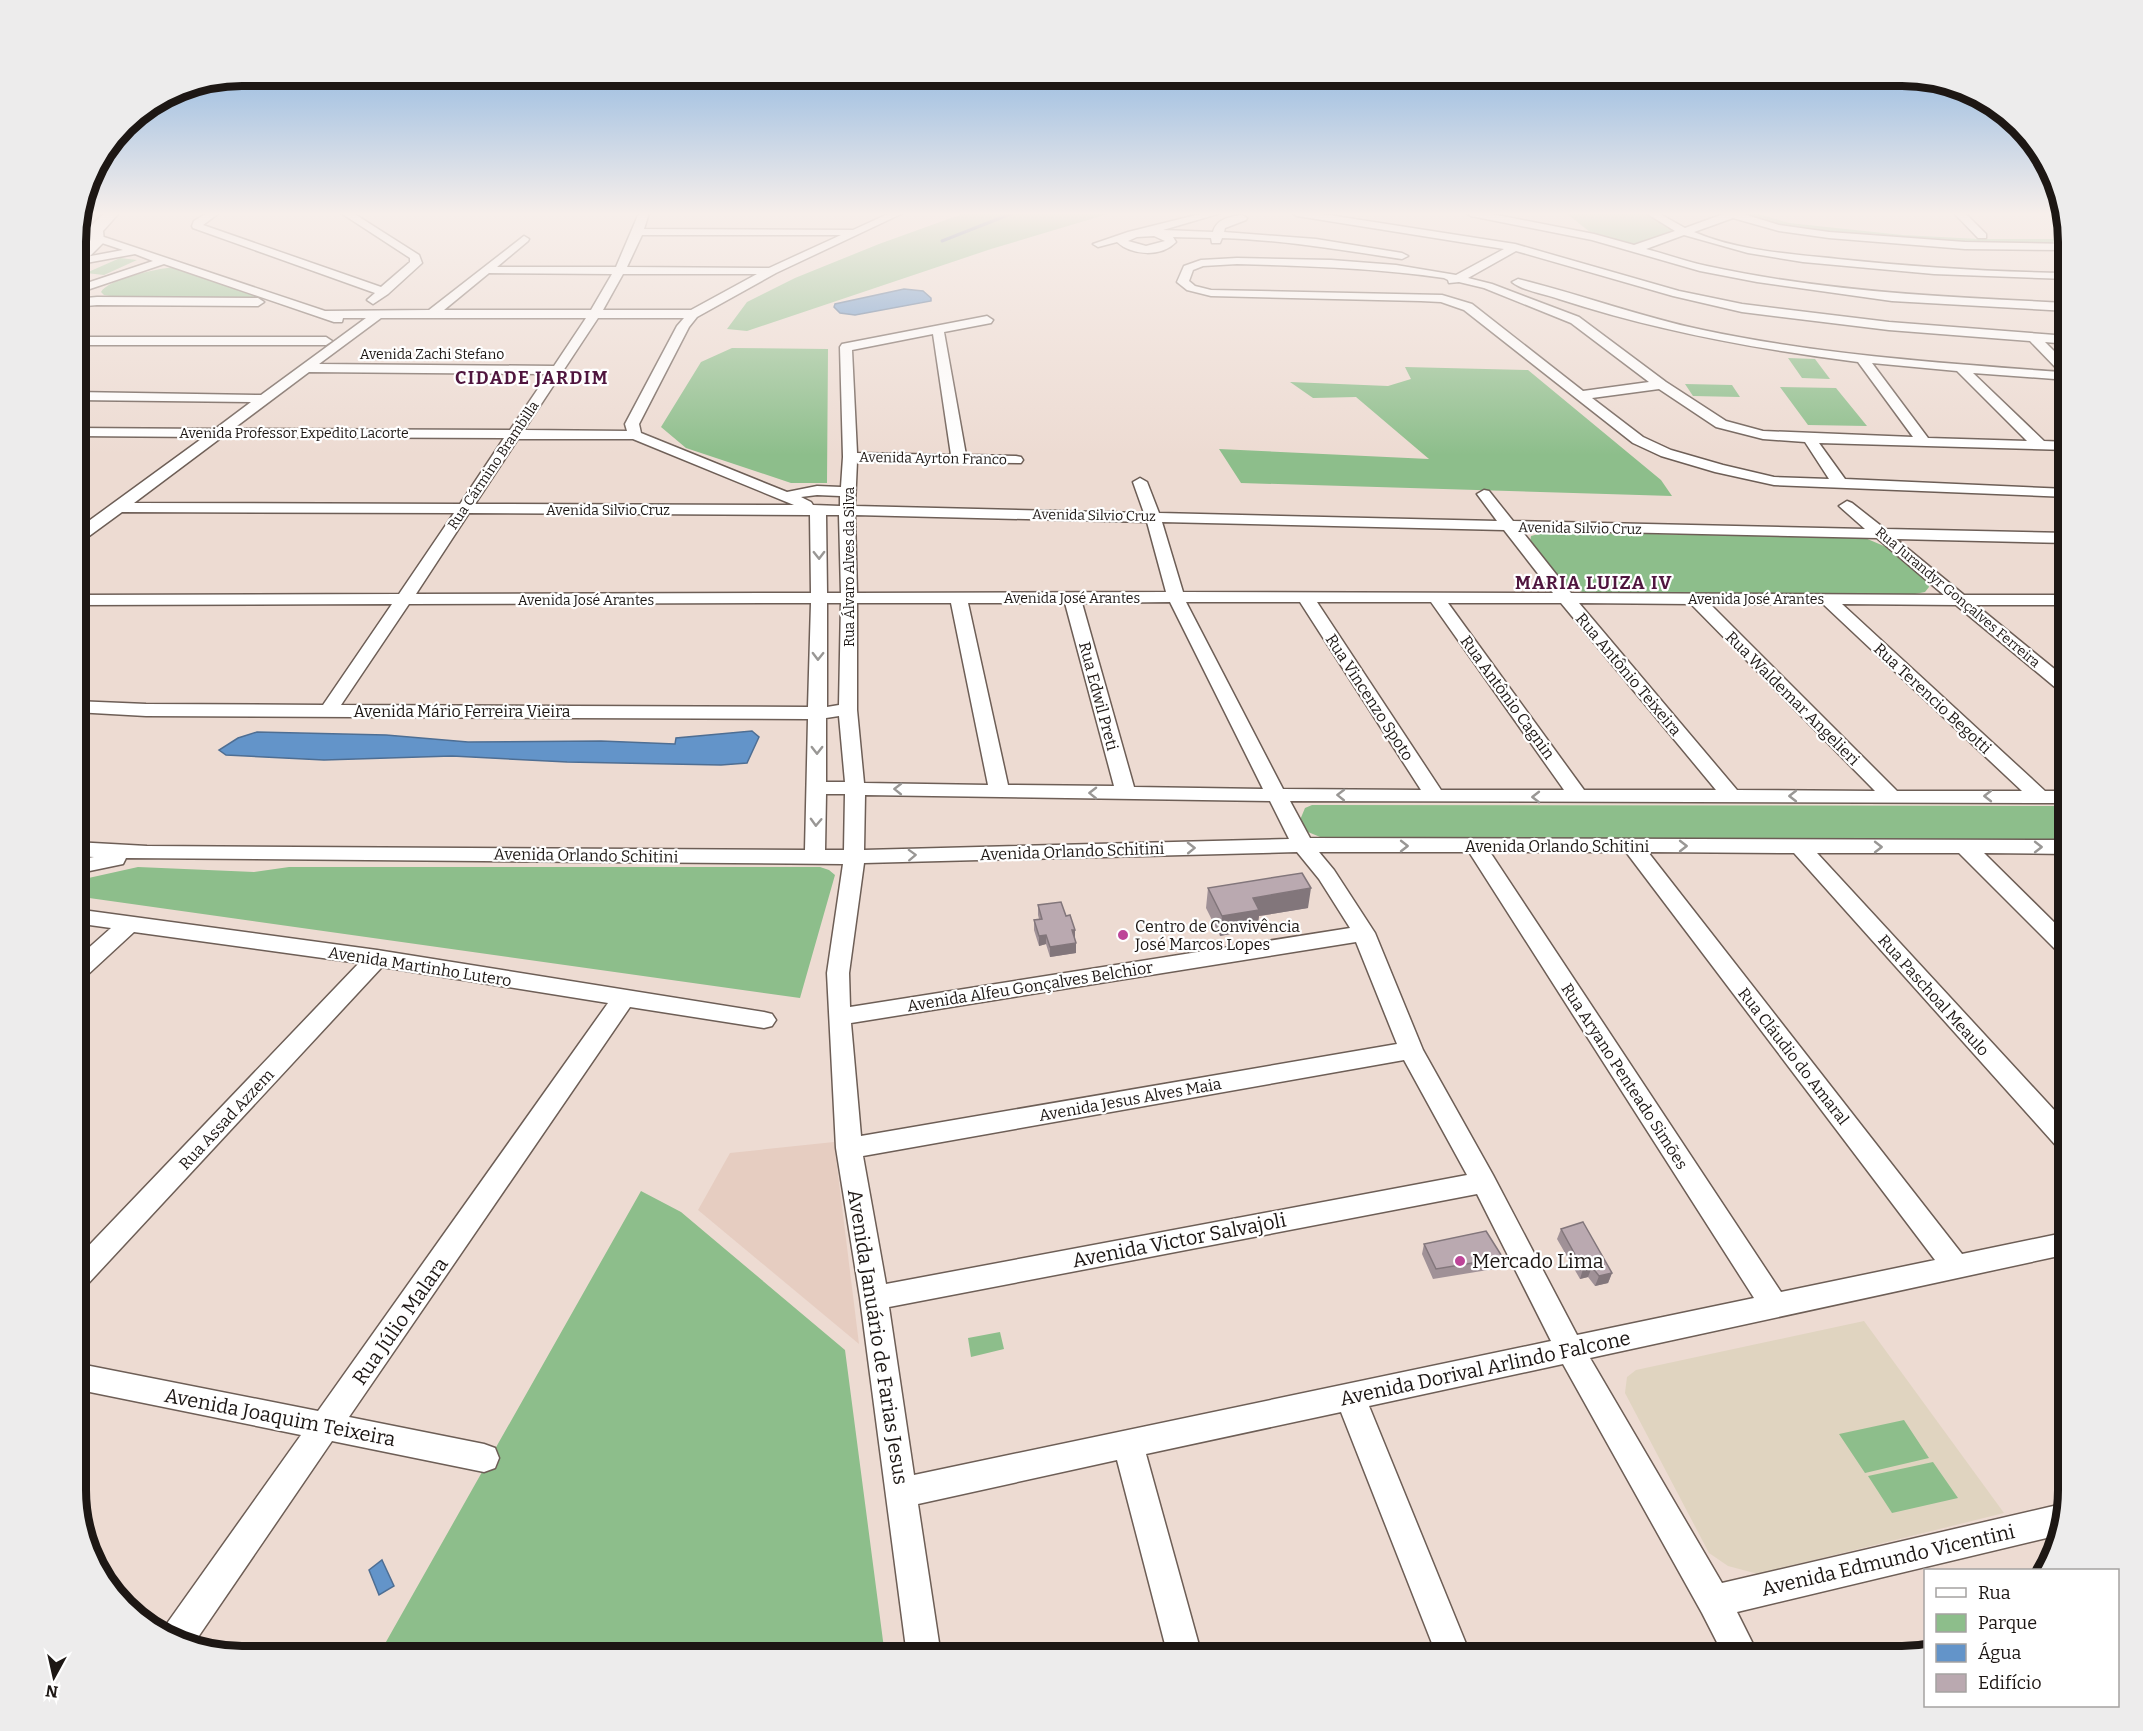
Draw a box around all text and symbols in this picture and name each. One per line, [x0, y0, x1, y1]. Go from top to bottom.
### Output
street label: Avenida Zachi Stefano [360, 346, 504, 363]
district label: CIDADE JARDIM [455, 367, 609, 389]
street label: Rua Cármino Brambilla [444, 398, 543, 533]
street label: Avenida Professor Expedito Lacorte [179, 425, 409, 442]
street label: Avenida Ayrton Franco [859, 449, 1007, 468]
street label: Rua Álvaro Alves da Silva [840, 487, 858, 647]
street label: Avenida Silvio Cruz [546, 502, 670, 519]
street label: Avenida Silvio Cruz [1032, 506, 1156, 525]
street label: Avenida Silvio Cruz [1518, 519, 1642, 538]
street label: Rua Jurandyr Gonçalves Ferreira [1872, 523, 2044, 672]
one-way arrow [813, 550, 825, 559]
district label: MARIA LUIZA IV [1515, 572, 1673, 594]
street label: Avenida José Arantes [1004, 590, 1140, 607]
street label: Avenida José Arantes [1688, 591, 1824, 608]
street label: Avenida José Arantes [518, 592, 654, 609]
street label: Rua Antônio Teixeira [1572, 609, 1686, 740]
street label: Rua Waldemar Angelieri [1722, 627, 1864, 769]
street label: Rua Vincenzo Spoto [1322, 630, 1418, 764]
street label: Rua Antônio Cagnin [1456, 632, 1559, 763]
street label: Rua Terencio Begotti [1870, 639, 1995, 758]
street label: Rua Edwil Preti [1075, 640, 1122, 753]
one-way arrow [812, 652, 824, 661]
street label: Avenida Mário Ferreira Vieira [354, 702, 571, 721]
one-way arrow [811, 746, 823, 755]
one-way arrow [893, 783, 902, 795]
one-way arrow [1088, 787, 1097, 799]
one-way arrow [1336, 789, 1345, 802]
one-way arrow [1789, 790, 1798, 802]
one-way arrow [1984, 790, 1993, 802]
one-way arrow [1531, 791, 1540, 803]
one-way arrow [810, 818, 822, 827]
street label: Avenida Orlando Schitini [1465, 837, 1650, 856]
street label: Avenida Orlando Schitini [979, 839, 1165, 864]
one-way arrow [1399, 840, 1408, 852]
one-way arrow [1678, 840, 1687, 852]
one-way arrow [1186, 841, 1195, 854]
one-way arrow [1873, 841, 1882, 853]
one-way arrow [2033, 841, 2042, 853]
street label: Avenida Orlando Schitini [494, 844, 679, 867]
one-way arrow [908, 849, 917, 862]
place label: Centro de Convivência José Marcos Lopes [1134, 917, 1300, 954]
marker: Centro de Convivência José Marcos Lopes [1116, 928, 1130, 942]
street label: Rua Paschoal Meaulo [1874, 931, 1993, 1060]
street label: Avenida Martinho Lutero [327, 943, 513, 990]
street label: Avenida Alfeu Gonçalves Belchior [906, 958, 1154, 1015]
street label: Rua Aryano Penteado Simões [1557, 980, 1692, 1173]
street label: Rua Cláudio do Amaral [1734, 984, 1853, 1129]
street label: Rua Assad Azzem [175, 1065, 278, 1173]
street label: Avenida Jesus Alves Maia [1037, 1074, 1223, 1125]
street label: Avenida Januário de Farias Jesus [843, 1188, 913, 1486]
street label: Avenida Victor Salvajoli [1070, 1207, 1288, 1273]
place label: Mercado Lima [1472, 1249, 1604, 1273]
street label: Rua Júlio Malara [347, 1253, 453, 1389]
marker: Mercado Lima [1453, 1254, 1467, 1268]
street label: Avenida Dorival Arlindo Falcone [1337, 1325, 1633, 1411]
street label: Avenida Joaquim Teixeira [162, 1383, 398, 1451]
street label: Avenida Edmundo Vicentini [1759, 1519, 2017, 1601]
legend [1924, 1569, 2119, 1707]
text: Rua [1978, 1582, 2011, 1604]
text: Parque [1978, 1612, 2037, 1634]
text: Água [1978, 1642, 2022, 1664]
north arrow [24, 1647, 84, 1707]
text: Edifício [1978, 1672, 2042, 1694]
text: N [45, 1681, 59, 1702]

